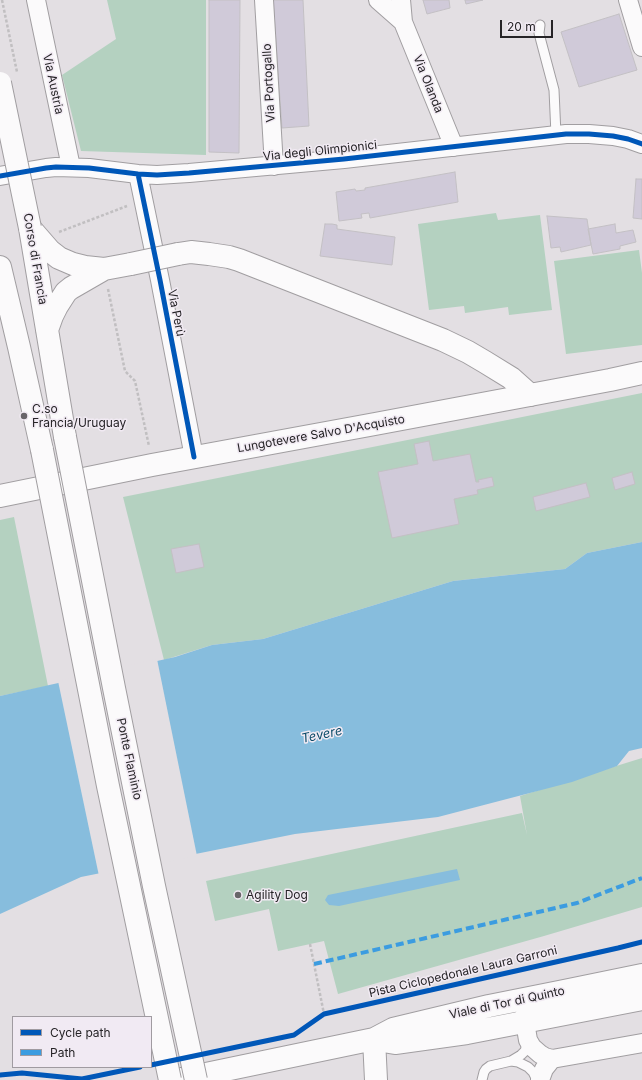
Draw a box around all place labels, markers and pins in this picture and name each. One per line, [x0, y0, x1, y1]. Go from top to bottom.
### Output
place label: C.so Francia/Uruguay [32, 402, 126, 430]
marker: C.so Francia/Uruguay [19, 411, 29, 421]
place label: Agility Dog [246, 888, 308, 902]
marker: Agility Dog [233, 890, 243, 900]

